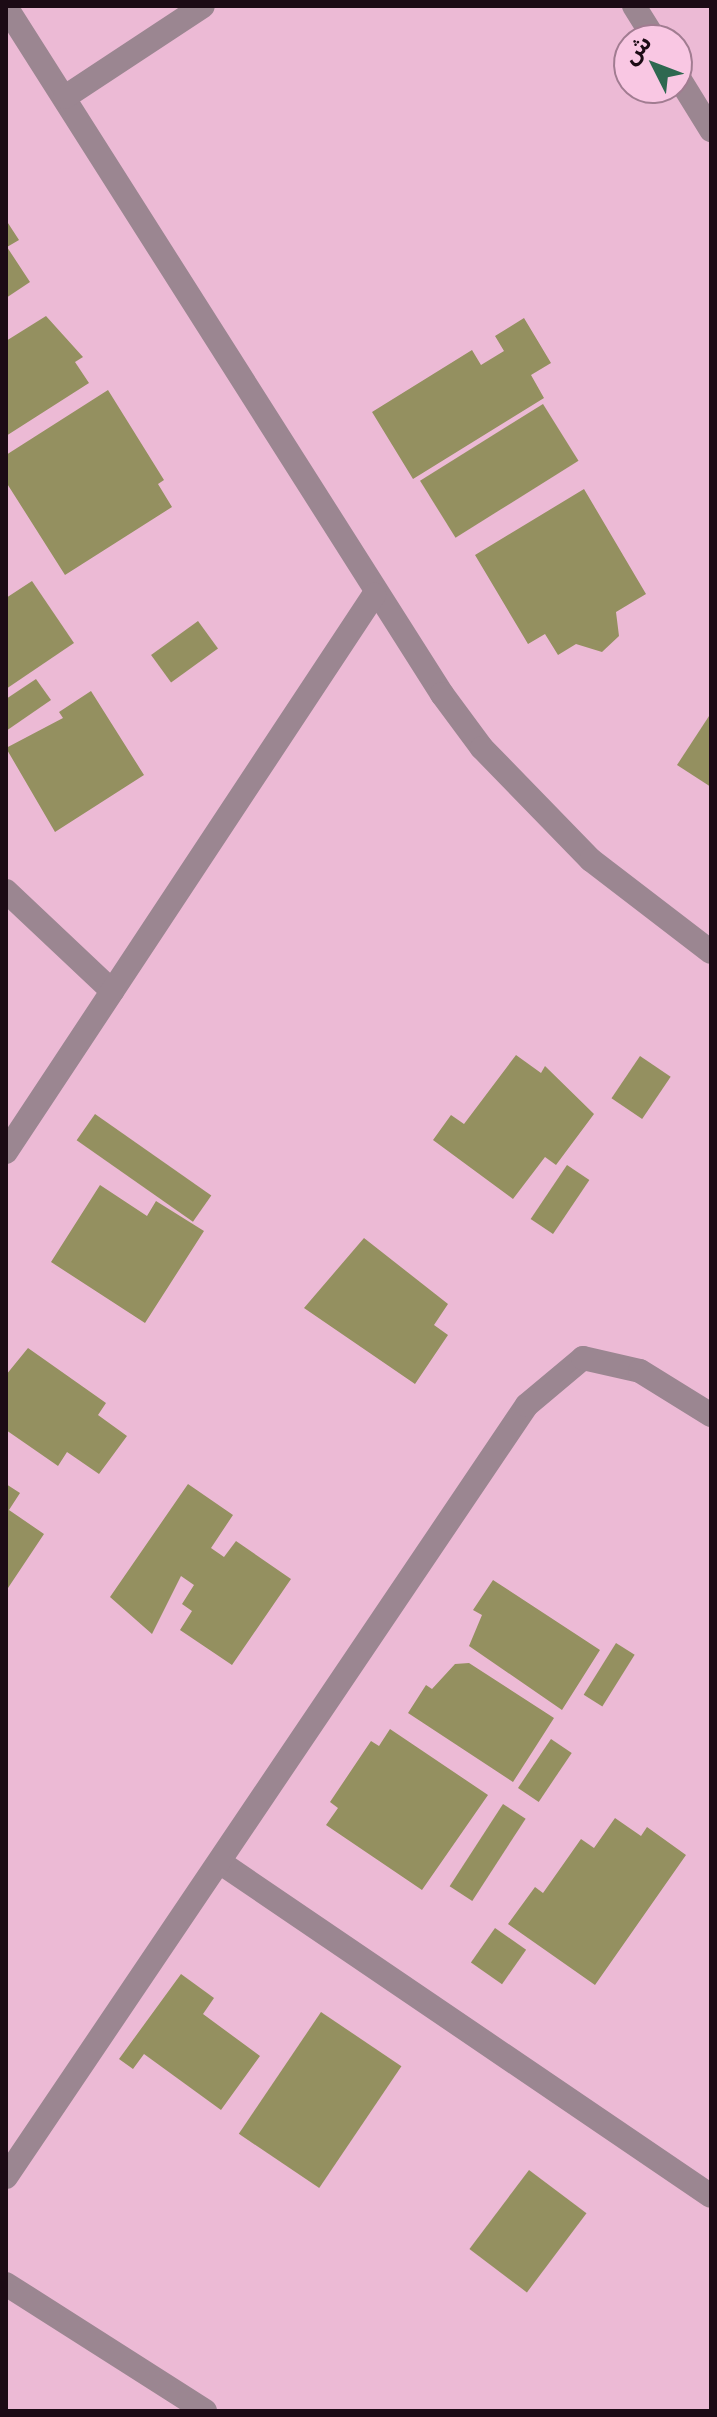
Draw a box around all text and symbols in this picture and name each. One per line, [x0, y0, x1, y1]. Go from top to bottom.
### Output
north arrow [613, 24, 693, 104]
text: ش [615, 28, 657, 70]

